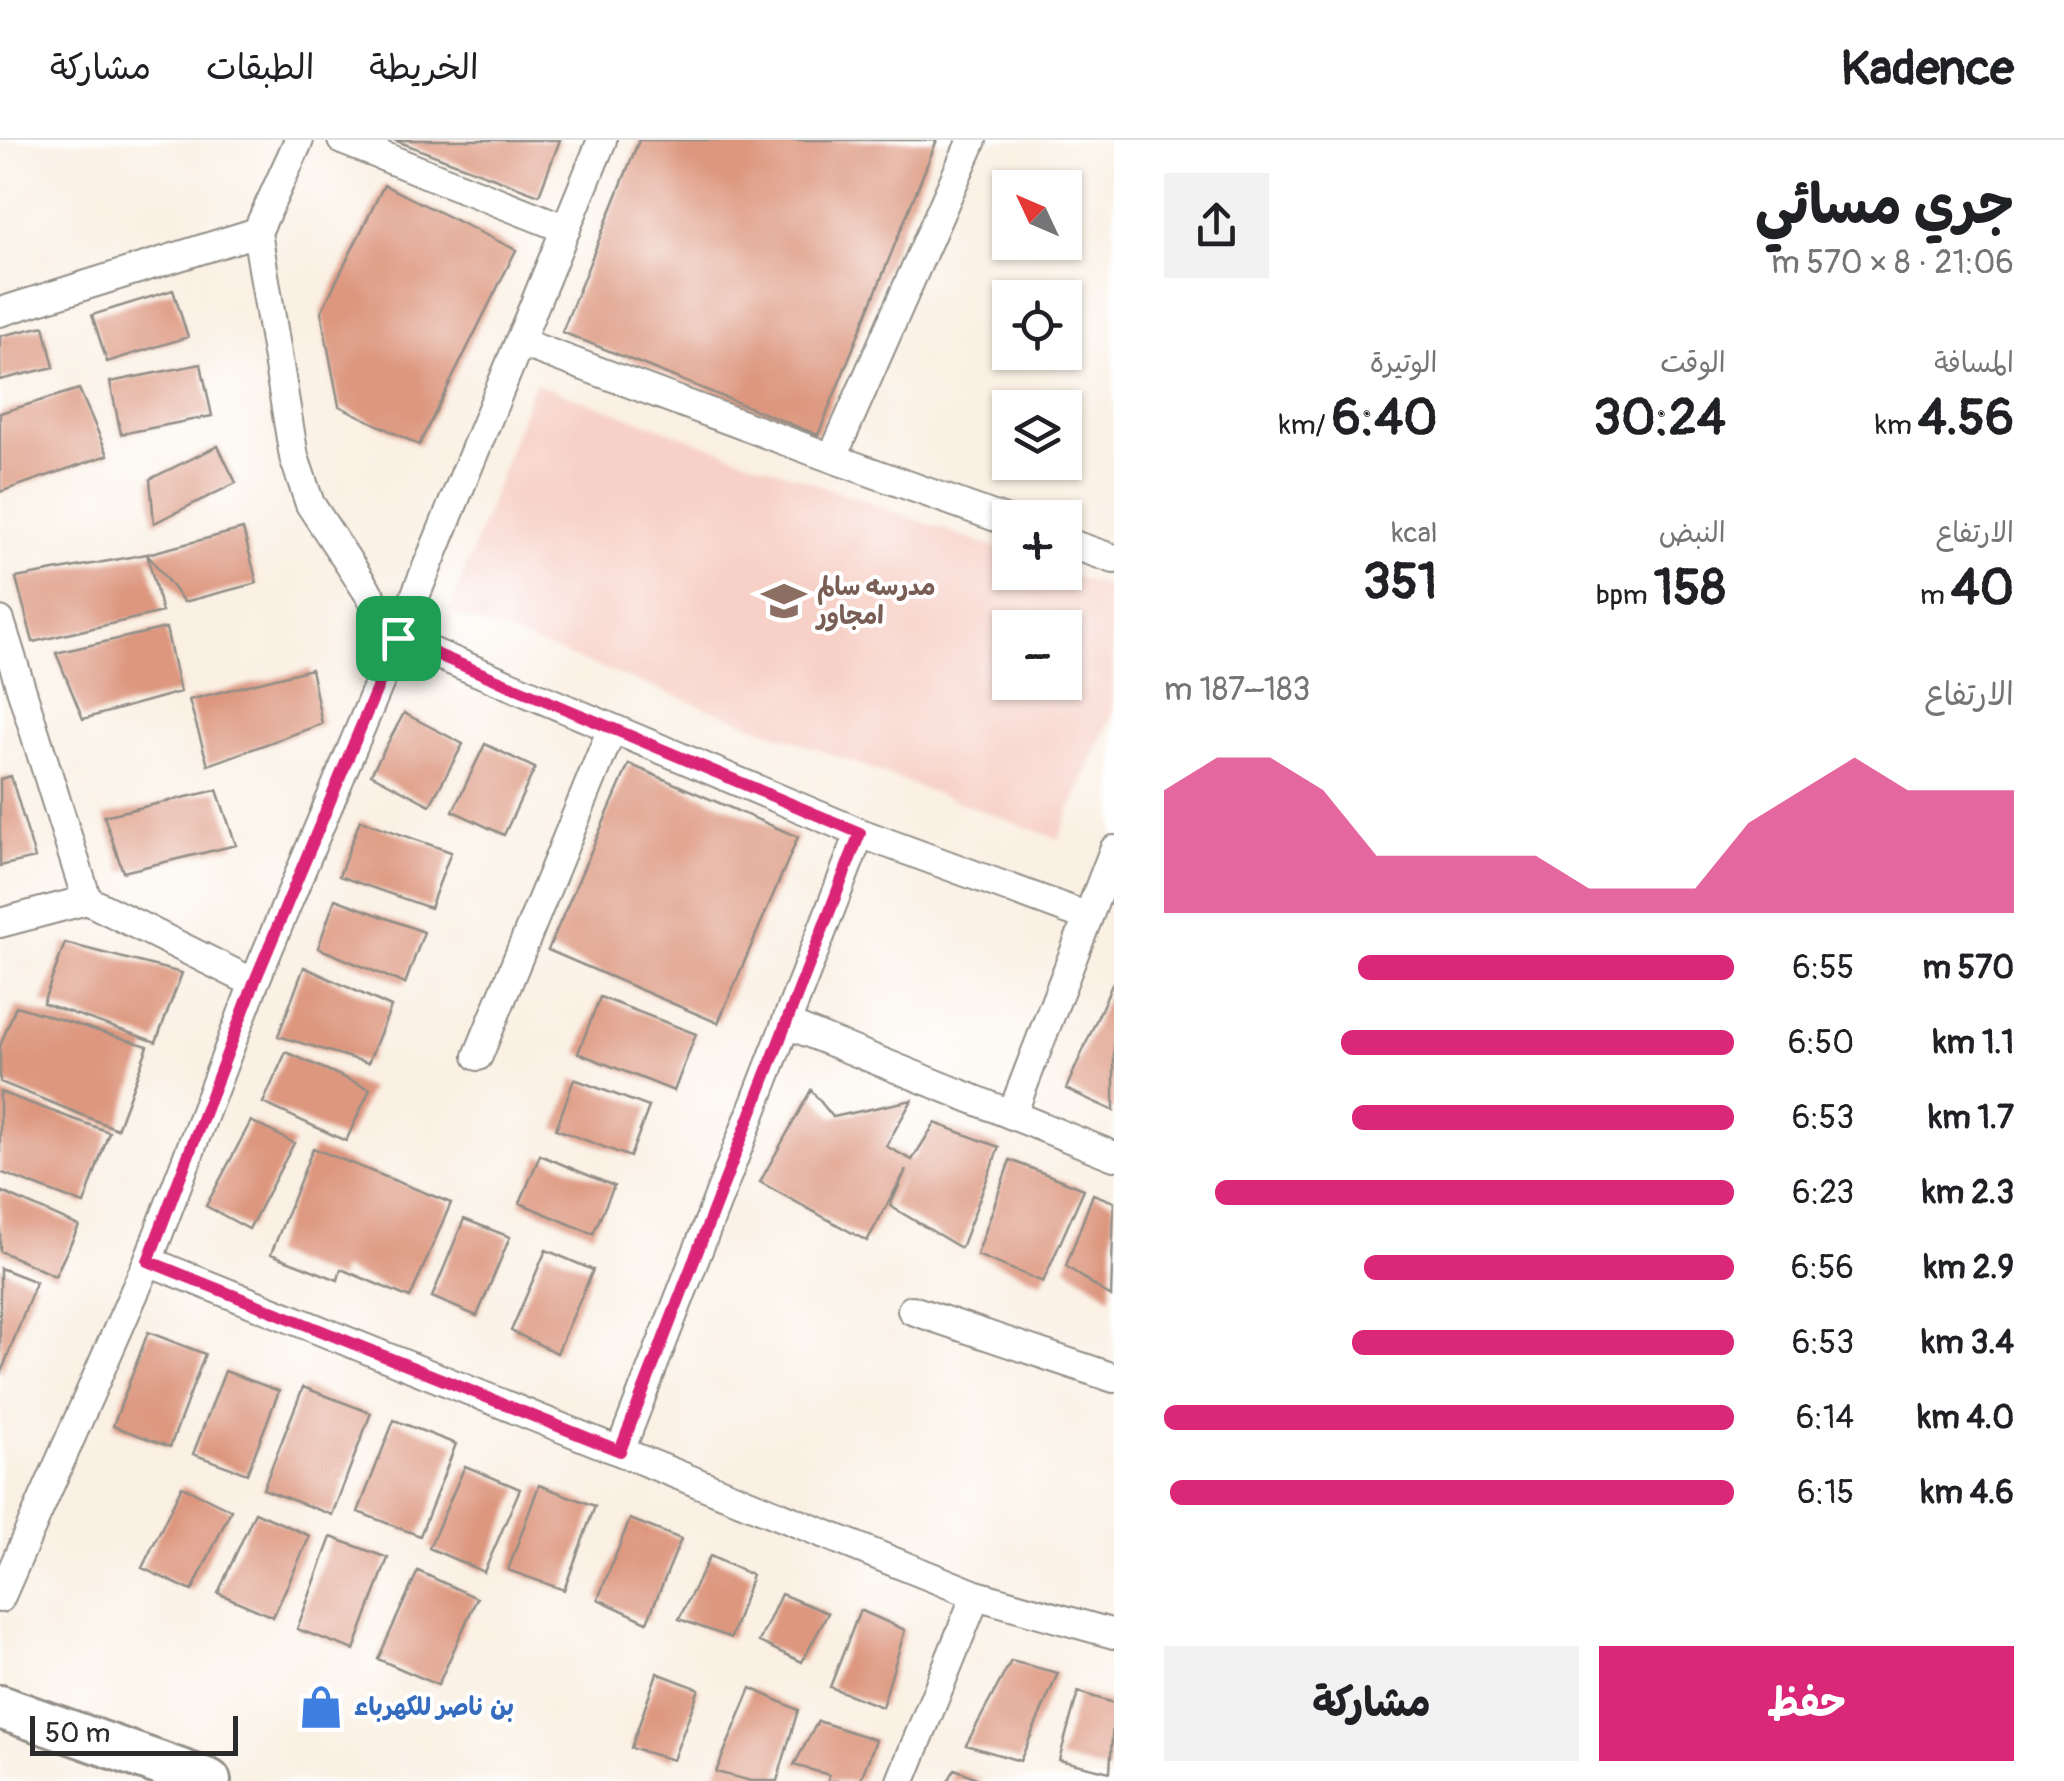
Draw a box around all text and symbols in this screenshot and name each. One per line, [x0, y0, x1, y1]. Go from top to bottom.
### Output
text: Kadence [1841, 39, 2014, 99]
text: مشاركة [50, 46, 151, 90]
text: الطبقات [206, 46, 314, 90]
text: الخريطة [369, 46, 479, 90]
north arrow [992, 170, 1082, 260]
map controls [992, 170, 1082, 700]
text: جري مسائي [1755, 171, 2014, 240]
button: share [1164, 173, 1269, 278]
text: 21:06 · 8 × 570 m [1771, 243, 2014, 283]
button: locate [992, 280, 1082, 370]
text: الوتيرة [1370, 346, 1437, 381]
text: الوقت [1660, 346, 1726, 381]
text: المسافة [1934, 346, 2014, 381]
text: 6:40 [1332, 387, 1437, 450]
text: 30:24 [1593, 387, 1726, 450]
text: 4.56 [1918, 387, 2014, 450]
button: layers [992, 390, 1082, 480]
text: /km [1279, 408, 1332, 443]
text: km [1875, 408, 1918, 443]
button: + [992, 500, 1082, 590]
text: kcal [1392, 516, 1437, 551]
text: النبض [1659, 516, 1726, 551]
text: الارتفاع [1935, 516, 2014, 551]
text: 351 [1363, 551, 1437, 614]
text: 158 [1654, 557, 1726, 620]
text: 40 [1951, 557, 2014, 620]
place label: مدرسه سالم امجاور [815, 572, 935, 632]
school or university icon: مدرسه سالم امجاور [760, 577, 808, 625]
text: bpm [1596, 578, 1654, 613]
text: m [1920, 578, 1951, 613]
pin [356, 596, 441, 681]
button: − [992, 610, 1082, 700]
icon: arrive [371, 611, 426, 666]
text: 183–187 m [1164, 670, 1310, 710]
text: الارتفاع [1924, 675, 2014, 715]
text: 6:55 [1792, 948, 1854, 988]
text: 570 m [1922, 948, 2014, 988]
text: 6:50 [1788, 1023, 1854, 1063]
text: 1.1 km [1933, 1023, 2014, 1063]
text: 6:53 [1792, 1098, 1854, 1138]
text: 1.7 km [1929, 1098, 2014, 1138]
text: 6:23 [1792, 1173, 1854, 1213]
text: 2.3 km [1923, 1173, 2014, 1213]
text: 6:56 [1791, 1248, 1854, 1288]
text: 2.9 km [1924, 1248, 2014, 1288]
text: 6:53 [1792, 1323, 1854, 1363]
text: 3.4 km [1922, 1323, 2014, 1363]
text: 6:14 [1796, 1398, 1854, 1438]
text: 4.0 km [1918, 1398, 2014, 1438]
text: 6:15 [1797, 1473, 1854, 1513]
text: 4.6 km [1921, 1473, 2014, 1513]
button: مشاركة [1164, 1646, 1579, 1761]
button: حفظ [1599, 1646, 2014, 1761]
shop icon: بن ناصر للكهرباء [297, 1683, 345, 1731]
place label: بن ناصر للكهرباء [354, 1692, 514, 1723]
scale bar [30, 1711, 238, 1756]
text: 50 m [45, 1716, 110, 1751]

